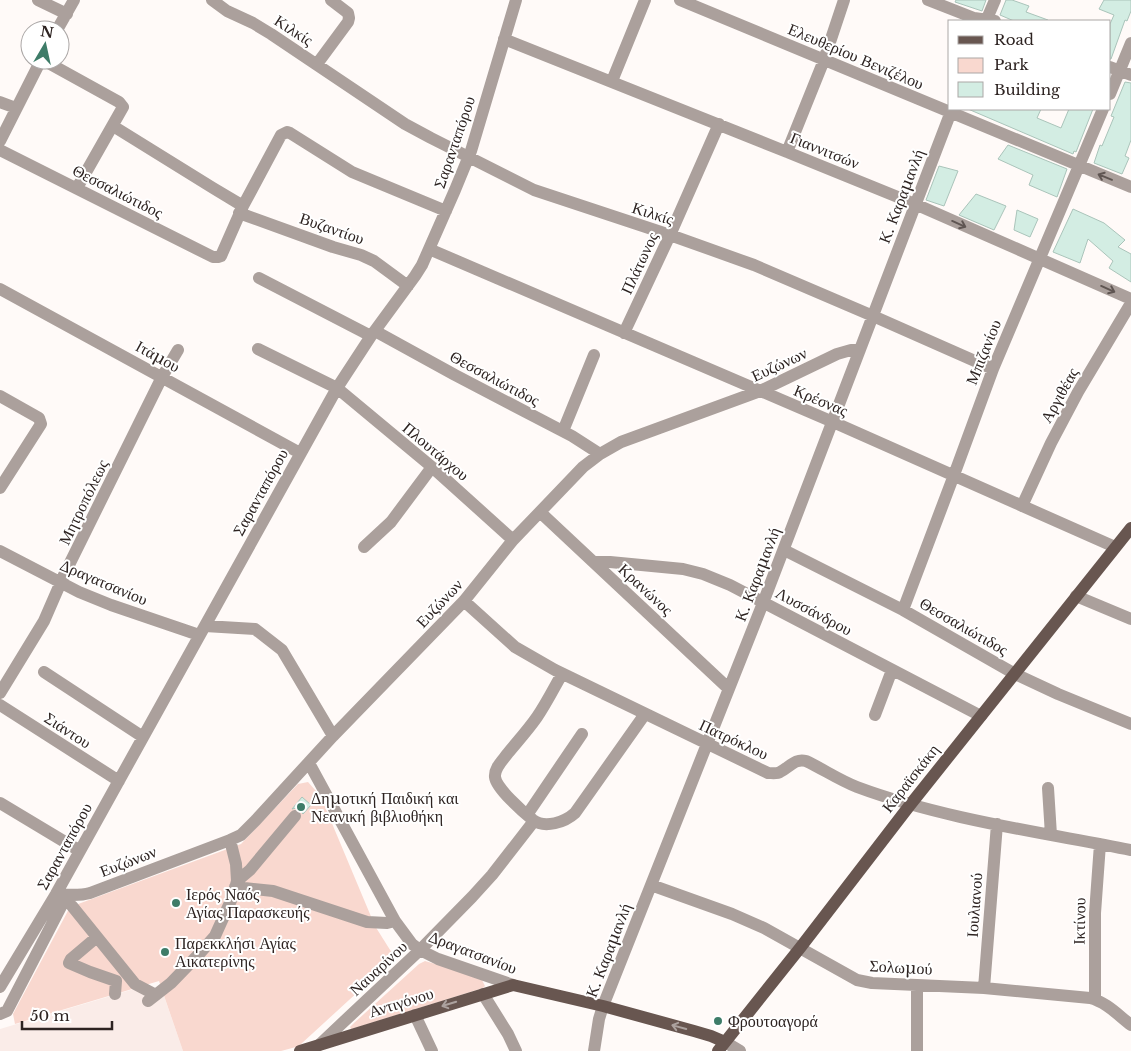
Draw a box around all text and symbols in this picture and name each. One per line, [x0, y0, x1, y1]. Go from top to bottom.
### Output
street label: Κιλκίς [271, 10, 318, 50]
street label: Ελευθερίου Βενιζέλου [785, 18, 927, 94]
north arrow [20, 20, 70, 70]
legend [948, 20, 1111, 110]
text: N [39, 22, 55, 42]
text: Road [994, 30, 1034, 49]
text: Park [994, 55, 1030, 74]
text: Building [994, 80, 1061, 99]
street label: Σαρανταπόρου [429, 93, 479, 191]
street label: Γιαννιτσών [787, 127, 863, 173]
street label: Κ. Καραμανλή [874, 146, 928, 246]
street label: Θεσσαλιώτιδος [69, 160, 167, 223]
one-way arrow [1098, 171, 1113, 181]
street label: Κιλκίς [630, 197, 677, 229]
street label: Βυζαντίου [297, 208, 367, 248]
one-way arrow [951, 219, 966, 229]
street label: Πλάτωνος [616, 228, 662, 297]
one-way arrow [1100, 284, 1115, 294]
street label: Μπιζανίου [961, 316, 1005, 388]
street label: Ιτάμου [132, 336, 184, 376]
street label: Ευζώνων [748, 342, 810, 386]
street label: Θεσσαλιώτιδος [447, 346, 544, 410]
street label: Αργιθέας [1036, 363, 1083, 426]
street label: Κρέσνας [791, 380, 852, 421]
street label: Πλουτάρχου [399, 417, 473, 485]
street label: Σαρανταπόρου [228, 445, 292, 539]
street label: Μητροπόλεως [54, 455, 113, 548]
street label: Κ. Καραμανλή [730, 524, 784, 624]
street label: Δραγατσανίου [57, 555, 151, 609]
street label: Κρανώνος [615, 559, 678, 620]
street label: Ευζώνων [411, 575, 467, 631]
street label: Λυσσάνδρου [772, 582, 856, 640]
street label: Θεσσαλιώτιδος [916, 593, 1012, 660]
street label: Σιάντου [41, 708, 95, 752]
street label: Πατρόκλου [696, 714, 772, 764]
street label: Καραϊσκάκη [877, 740, 943, 816]
place label: Δημοτική Παιδική και Νεανική βιβλιοθήκη [311, 788, 459, 826]
street label: Σαρανταπόρου [32, 799, 96, 893]
marker: Δημοτική Παιδική και Νεανική βιβλιοθήκη [295, 801, 307, 813]
street label: Ευζώνων [97, 841, 159, 881]
street label: Ιουλιανού [962, 872, 986, 938]
place label: Ιερός Ναός Αγίας Παρασκευής [186, 884, 310, 922]
marker: Ιερός Ναός Αγίας Παρασκευής [170, 897, 182, 909]
street label: Ικτίνου [1069, 897, 1089, 945]
street label: Κ. Καραμανλή [581, 900, 635, 1000]
street label: Δραγατσανίου [426, 926, 520, 978]
place label: Παρεκκλήσι Αγίας Αικατερίνης [175, 933, 296, 971]
street label: Ναυαρίνου [345, 936, 411, 1000]
marker: Παρεκκλήσι Αγίας Αικατερίνης [159, 946, 171, 958]
street label: Σολωμού [869, 955, 933, 979]
street label: Αντιγόνου [366, 983, 436, 1021]
scale bar [22, 998, 112, 1030]
one-way arrow [442, 1000, 458, 1010]
text: 50 m [30, 1006, 70, 1025]
place label: Φρουτοαγορά [728, 1011, 818, 1031]
marker: Φρουτοαγορά [712, 1015, 724, 1027]
one-way arrow [671, 1022, 687, 1031]

